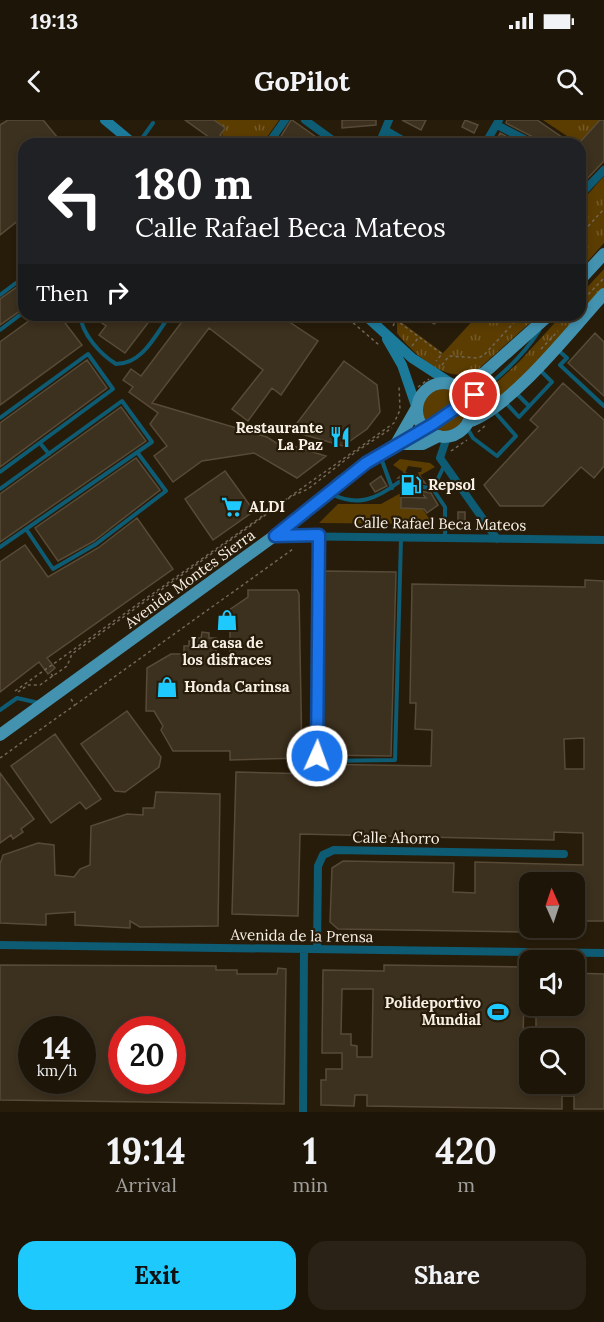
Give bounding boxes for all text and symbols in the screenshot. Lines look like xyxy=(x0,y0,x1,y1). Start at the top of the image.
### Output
text: 19:13 xyxy=(30,7,78,35)
text: GoPilot xyxy=(254,64,350,98)
icon: back xyxy=(18,65,51,98)
icon: search xyxy=(553,65,586,98)
text: 180 m xyxy=(135,157,252,211)
icon: left xyxy=(36,162,114,240)
text: Calle Rafael Beca Mateos xyxy=(135,210,446,244)
icon: right xyxy=(101,276,134,309)
text: Then xyxy=(36,279,89,307)
pin xyxy=(449,369,500,420)
icon: arrive xyxy=(458,378,491,411)
place label: Restaurante La Paz xyxy=(236,418,323,454)
restaurant icon: Restaurante La Paz xyxy=(328,425,352,449)
fuel station icon: Repsol xyxy=(399,473,423,497)
place label: Repsol xyxy=(428,475,476,494)
supermarket icon: ALDI xyxy=(220,495,244,519)
place label: ALDI xyxy=(249,497,285,516)
street label: Calle Rafael Beca Mateos xyxy=(354,512,527,535)
street label: Avenida Montes Sierra xyxy=(120,525,259,633)
shop icon: La casa de los disfraces xyxy=(215,608,239,632)
place label: La casa de los disfraces xyxy=(182,633,272,669)
shop icon: Honda Carinsa xyxy=(155,675,179,699)
place label: Honda Carinsa xyxy=(184,677,290,696)
position arrow xyxy=(285,724,349,788)
street label: Calle Ahorro xyxy=(352,827,440,848)
north arrow xyxy=(519,872,585,938)
map controls xyxy=(519,872,585,1094)
street label: Avenida de la Prensa xyxy=(229,925,374,946)
button: sound xyxy=(519,950,585,1016)
place label: Polideportivo Mundial xyxy=(385,993,482,1029)
sports icon: Polideportivo Mundial xyxy=(486,1000,510,1024)
speed limit sign: 20 xyxy=(108,1016,186,1094)
button: search xyxy=(519,1028,585,1094)
text: 14 xyxy=(43,1029,71,1067)
text: km/h xyxy=(37,1061,77,1080)
text: 19:14 xyxy=(107,1128,186,1174)
text: 1 xyxy=(303,1128,318,1174)
text: 420 xyxy=(435,1128,497,1174)
text: Arrival xyxy=(116,1172,177,1197)
text: min xyxy=(293,1172,328,1197)
text: m xyxy=(457,1172,475,1197)
button: Exit xyxy=(18,1241,296,1310)
button: Share xyxy=(308,1241,586,1310)

